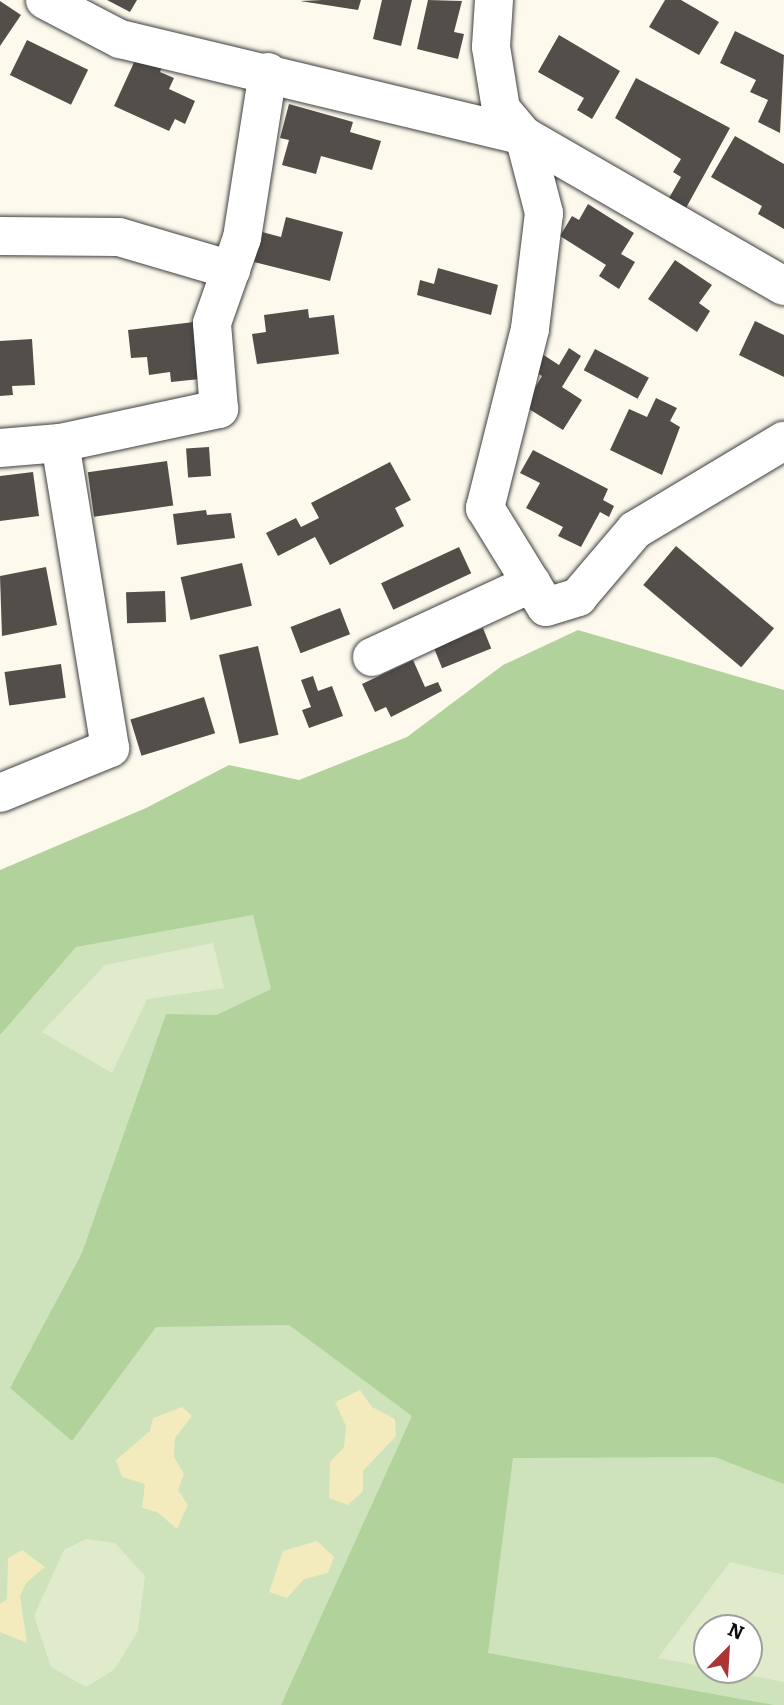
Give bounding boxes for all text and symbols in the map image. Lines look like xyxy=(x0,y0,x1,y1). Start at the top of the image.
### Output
north arrow xyxy=(693,1614,763,1684)
text: N xyxy=(725,1618,747,1645)

